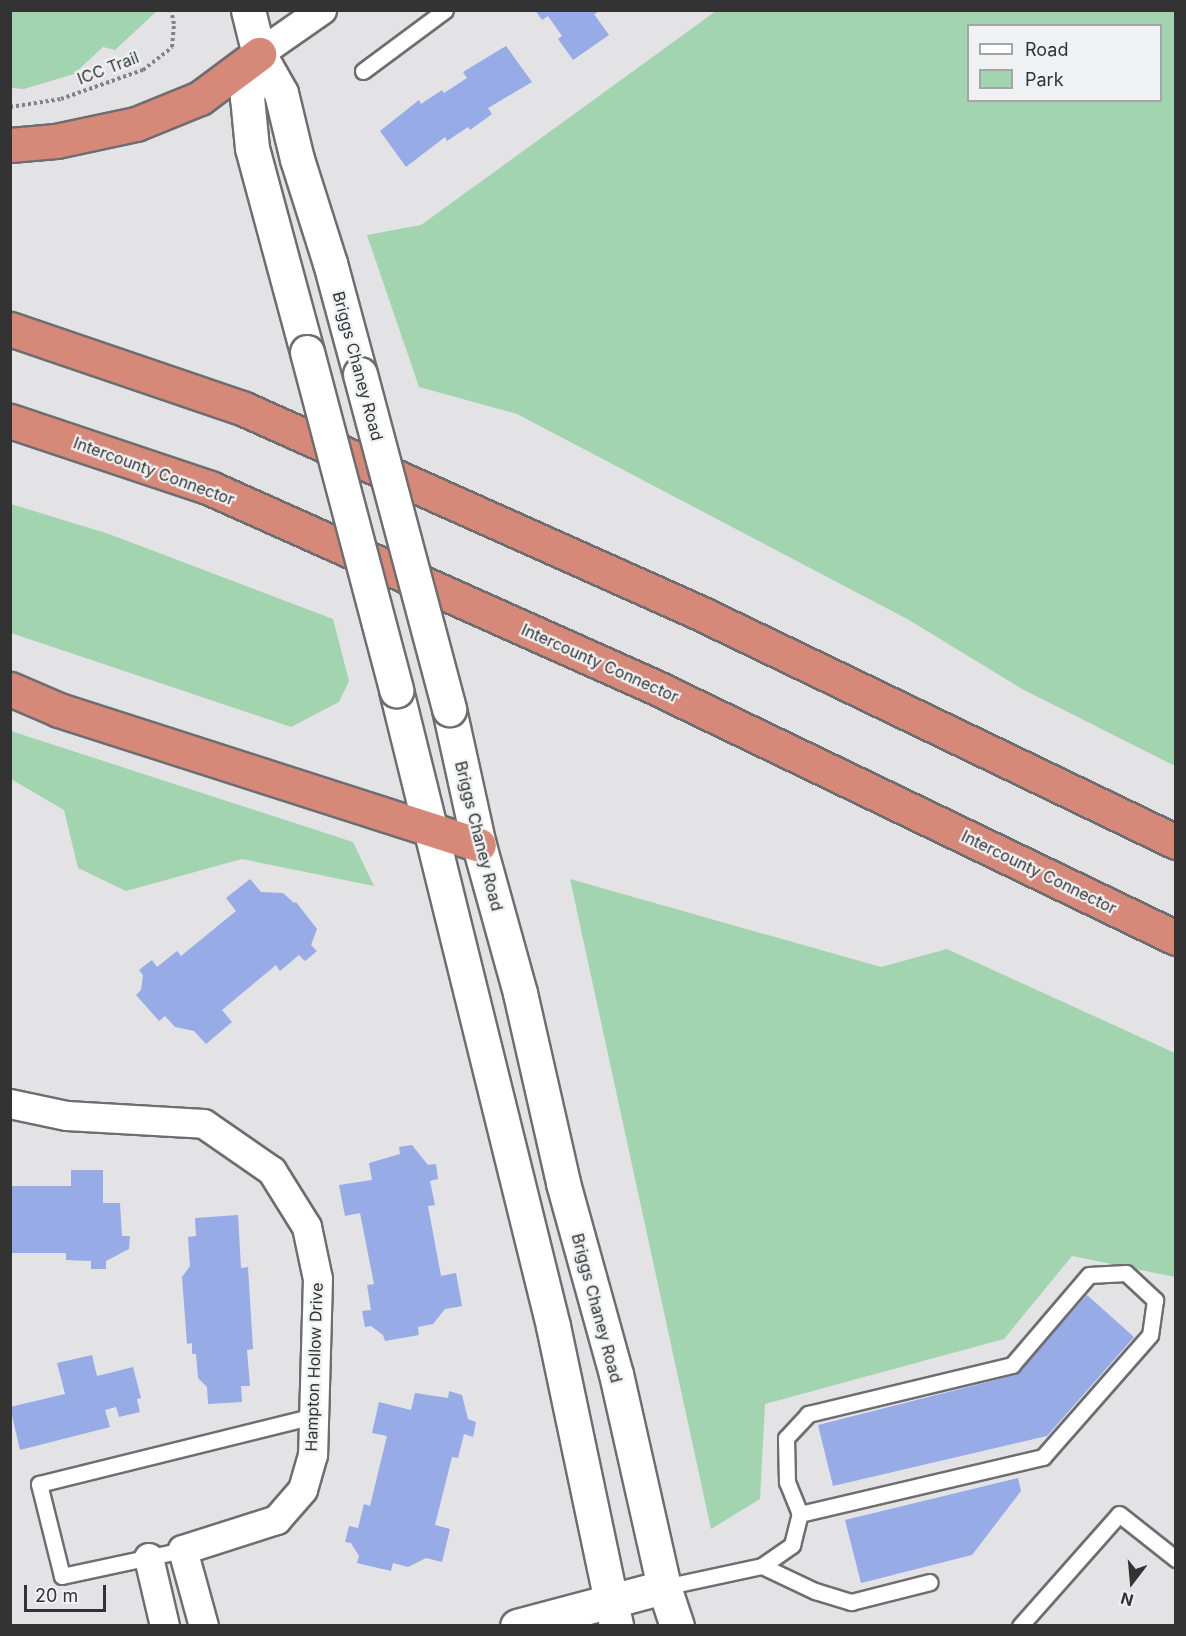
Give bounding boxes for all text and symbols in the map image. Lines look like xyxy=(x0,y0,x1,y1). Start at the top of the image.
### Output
legend xyxy=(967,24,1162,102)
text: Road xyxy=(1025,39,1068,60)
street label: ICC Trail xyxy=(75,48,141,88)
text: Park xyxy=(1025,69,1064,90)
street label: Briggs Chaney Road xyxy=(329,289,387,443)
street label: Intercounty Connector xyxy=(71,433,237,509)
street label: Intercounty Connector xyxy=(518,620,682,706)
street label: Briggs Chaney Road xyxy=(451,759,507,913)
street label: Intercounty Connector xyxy=(958,826,1120,918)
street label: Briggs Chaney Road xyxy=(568,1231,626,1385)
street label: Hampton Hollow Drive xyxy=(301,1282,327,1452)
north arrow xyxy=(1102,1552,1162,1612)
scale bar xyxy=(27,1573,110,1611)
text: 20 m xyxy=(35,1585,78,1606)
text: N xyxy=(1118,1588,1136,1611)

